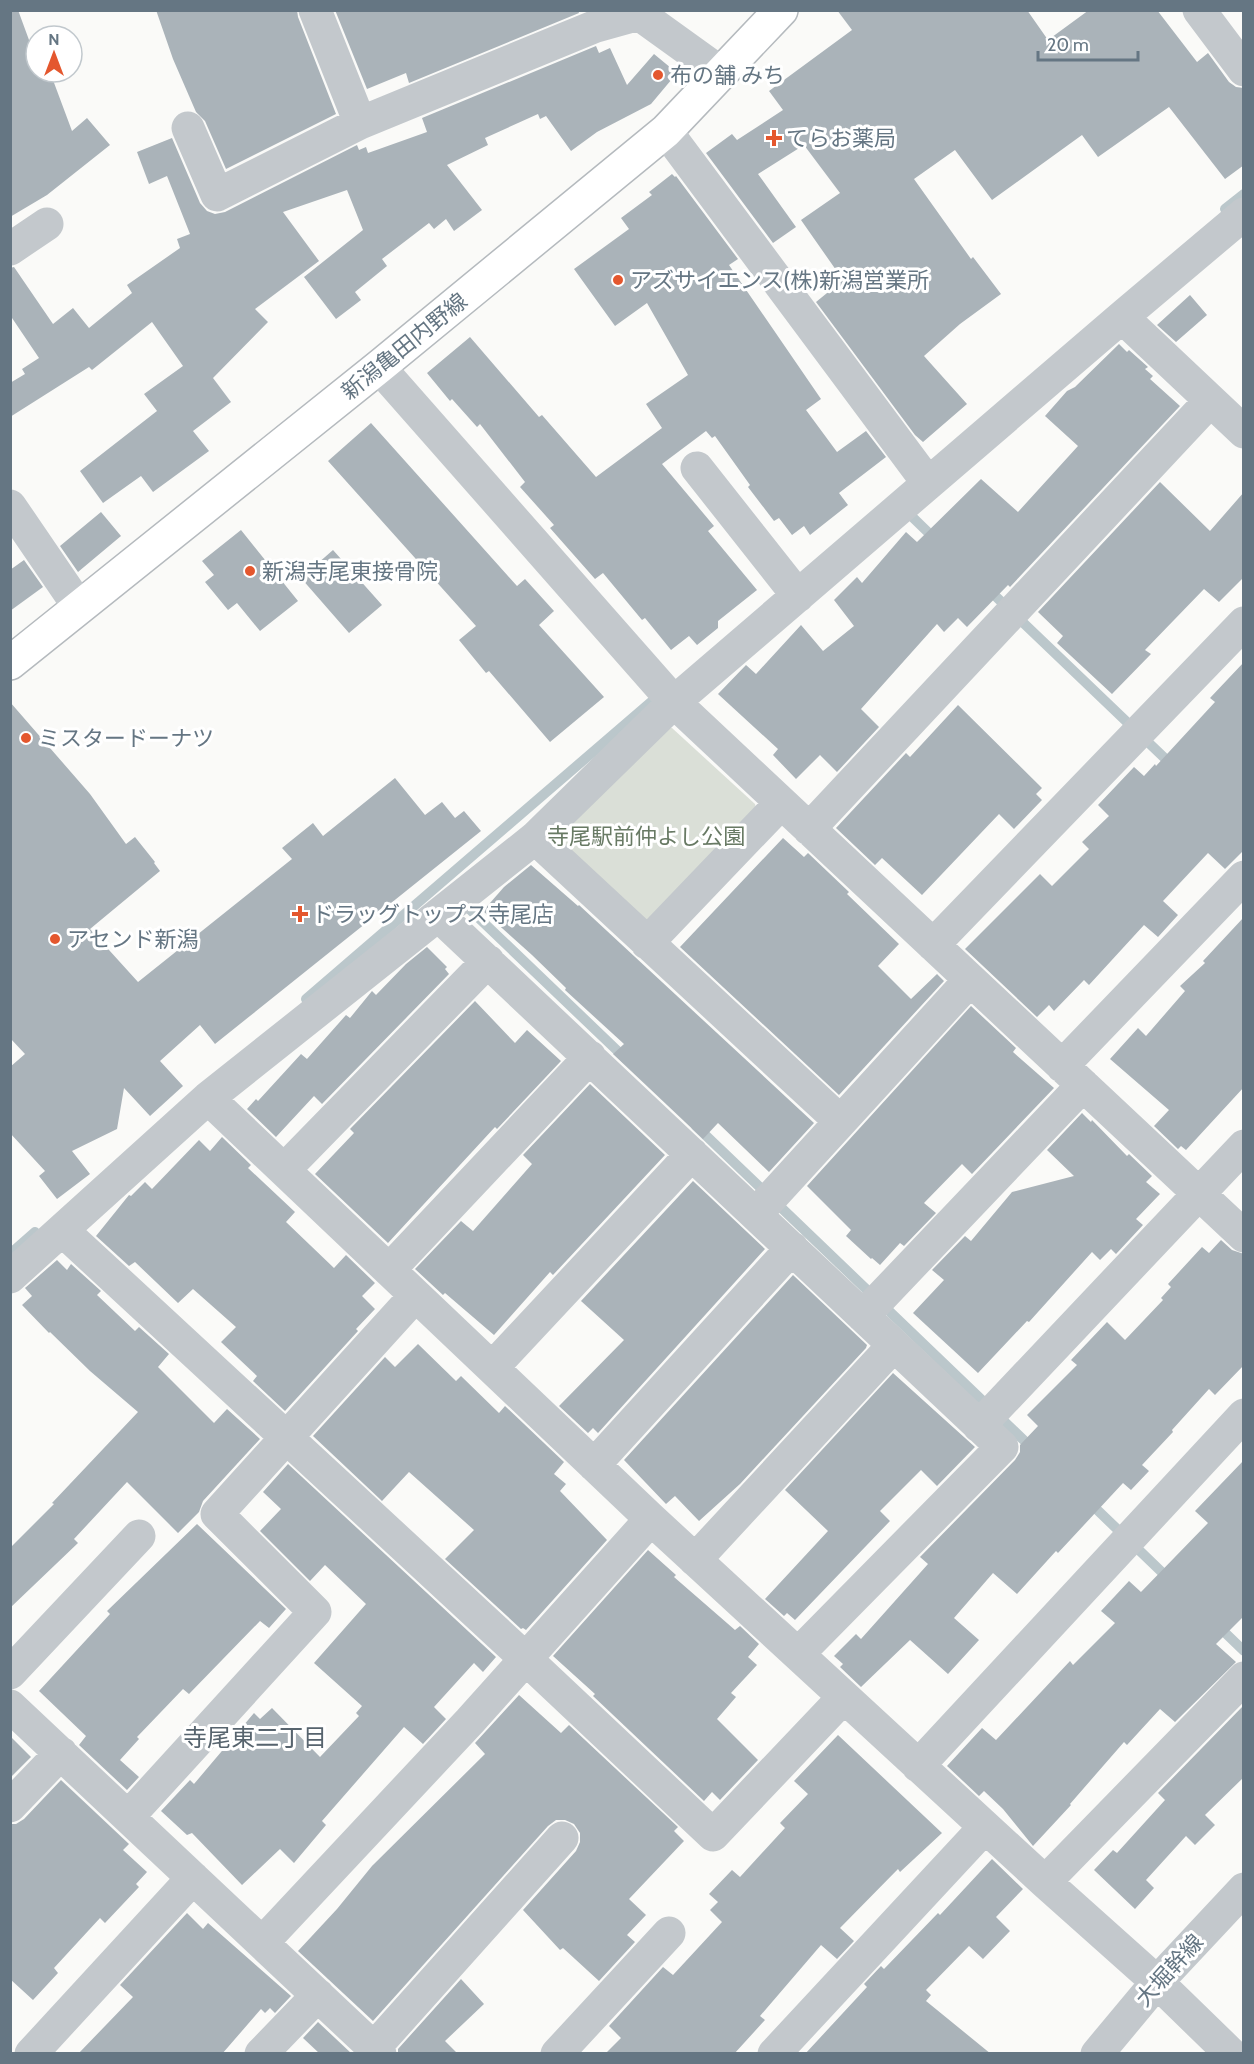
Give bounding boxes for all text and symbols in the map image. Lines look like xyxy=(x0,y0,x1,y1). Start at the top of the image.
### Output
north arrow xyxy=(24,24,84,84)
scale bar xyxy=(1038,24,1138,62)
text: N xyxy=(48,30,60,49)
text: 20 m xyxy=(1047,34,1089,56)
place label: 布の舗 みち xyxy=(670,62,785,89)
marker: 布の舗 みち xyxy=(651,68,665,82)
place label: てらお薬局 xyxy=(786,125,896,152)
marker: てらお薬局 xyxy=(767,131,781,145)
place label: アズサイエンス(株)新潟営業所 xyxy=(630,267,929,294)
marker: アズサイエンス(株)新潟営業所 xyxy=(611,273,625,287)
street label: 新潟亀田内野線 xyxy=(336,287,473,405)
place label: 新潟寺尾東接骨院 xyxy=(262,558,438,585)
marker: 新潟寺尾東接骨院 xyxy=(243,564,257,578)
place label: ミスタードーナツ xyxy=(38,725,214,752)
marker: ミスタードーナツ xyxy=(19,731,33,745)
park label: 寺尾駅前仲よし公園 xyxy=(547,823,745,850)
place label: ドラッグトップス寺尾店 xyxy=(312,901,554,928)
marker: ドラッグトップス寺尾店 xyxy=(293,907,307,921)
place label: アセンド新潟 xyxy=(67,926,199,953)
marker: アセンド新潟 xyxy=(48,932,62,946)
district label: 寺尾東二丁目 xyxy=(183,1723,327,1752)
street label: 大堀幹線 xyxy=(1130,1929,1209,2012)

